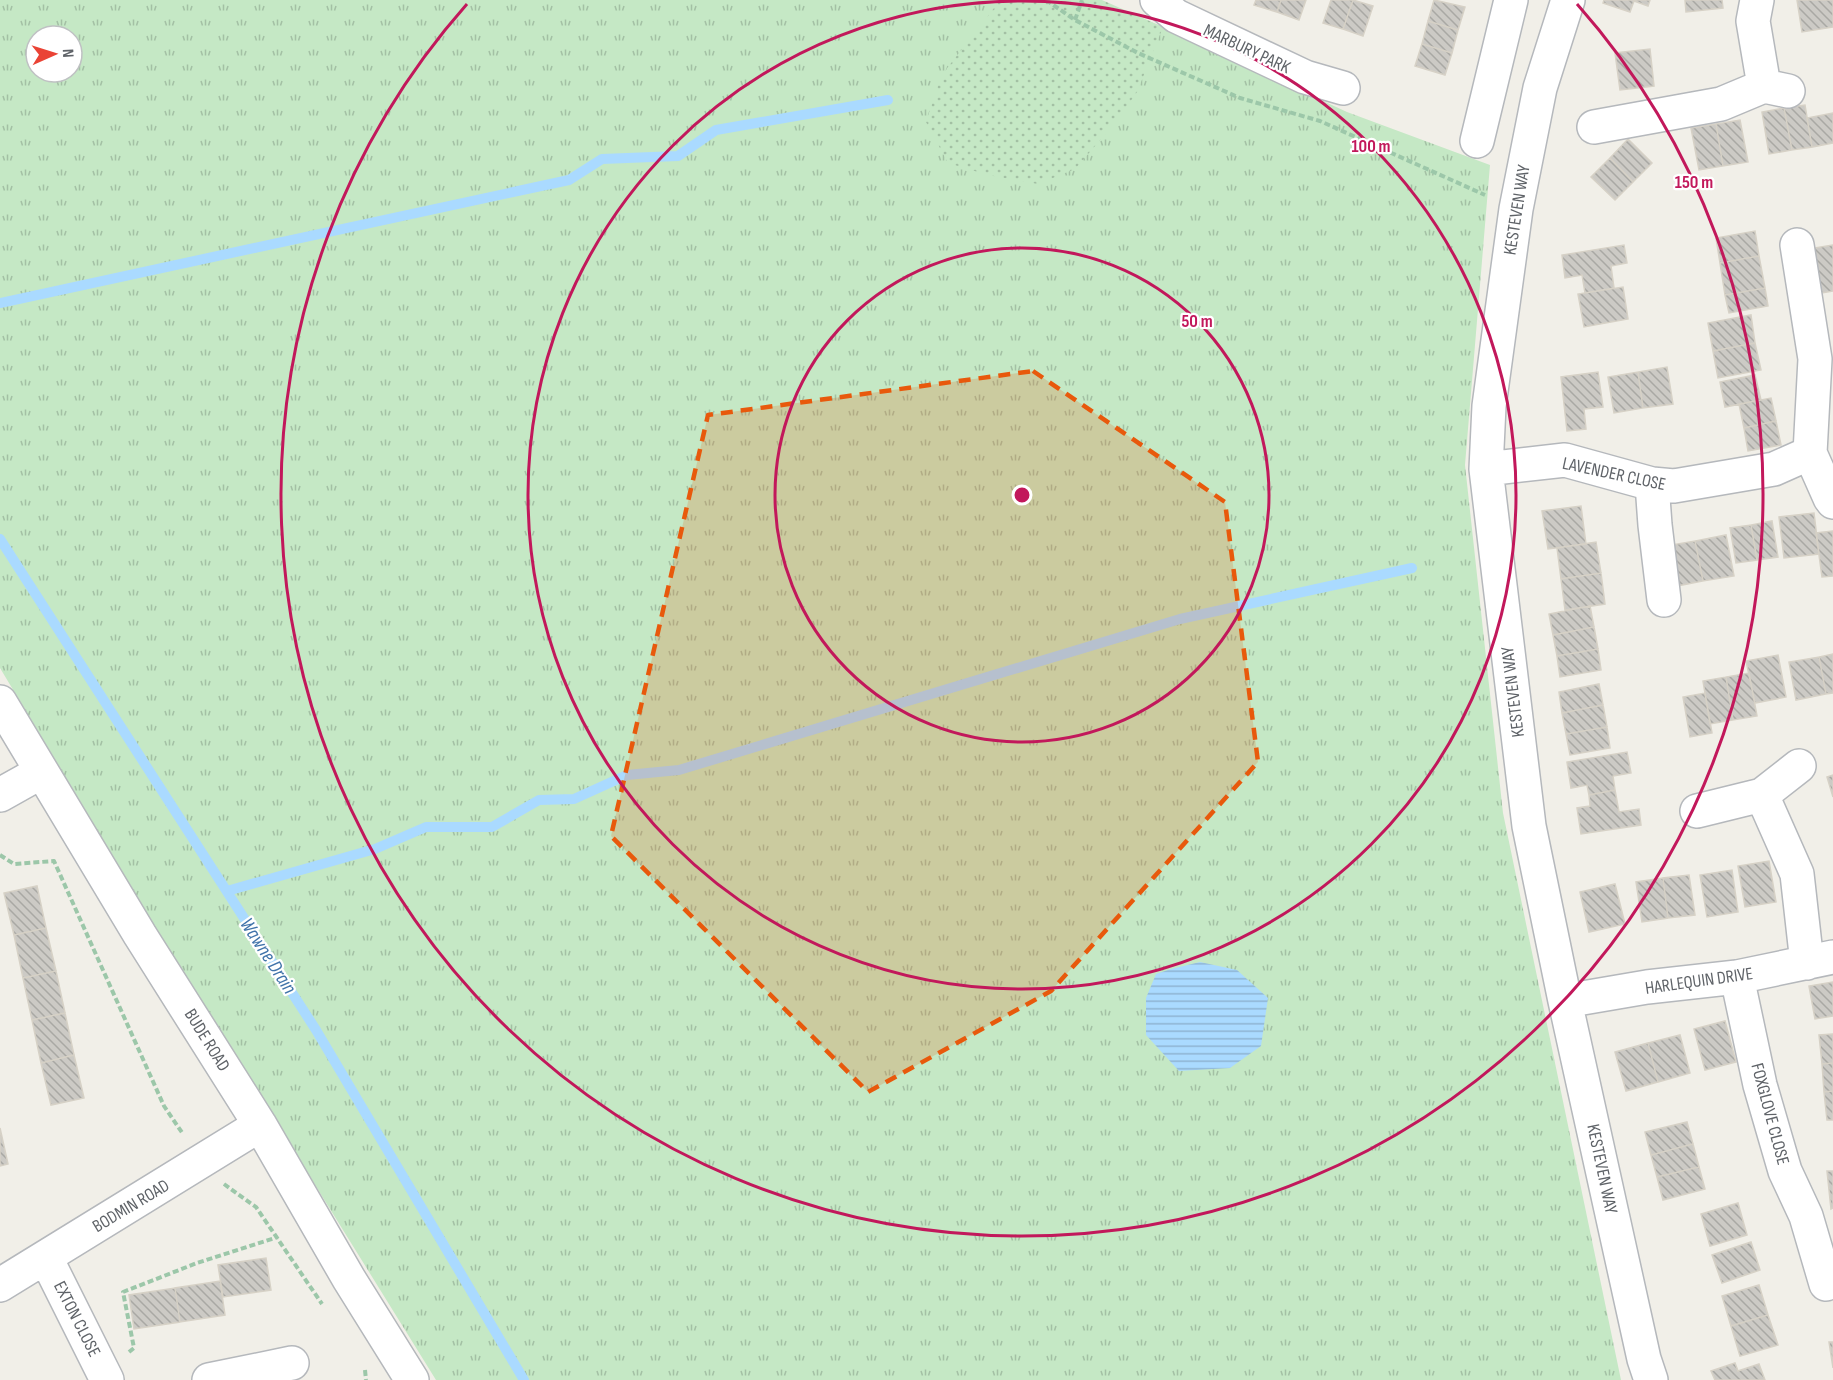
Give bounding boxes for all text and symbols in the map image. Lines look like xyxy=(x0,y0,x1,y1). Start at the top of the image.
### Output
street label: MARBURY PARK xyxy=(1200,20,1295,79)
north arrow xyxy=(24,24,84,84)
text: N xyxy=(58,49,77,58)
text: 100 m xyxy=(1352,136,1391,157)
street label: KESTEVEN WAY xyxy=(1500,163,1535,257)
text: 150 m xyxy=(1675,172,1713,193)
text: 50 m xyxy=(1181,311,1213,332)
street label: LAVENDER CLOSE xyxy=(1560,453,1668,495)
centre of rings xyxy=(1012,485,1032,505)
street label: KESTEVEN WAY xyxy=(1497,645,1529,738)
water label: Wawne Drain xyxy=(235,913,301,999)
street label: HARLEQUIN DRIVE xyxy=(1644,963,1754,999)
street label: BUDE ROAD xyxy=(180,1005,234,1075)
street label: FOXGLOVE CLOSE xyxy=(1746,1061,1794,1167)
street label: KESTEVEN WAY xyxy=(1582,1122,1622,1216)
street label: BODMIN ROAD xyxy=(89,1175,173,1237)
street label: EXTON CLOSE xyxy=(49,1278,105,1360)

